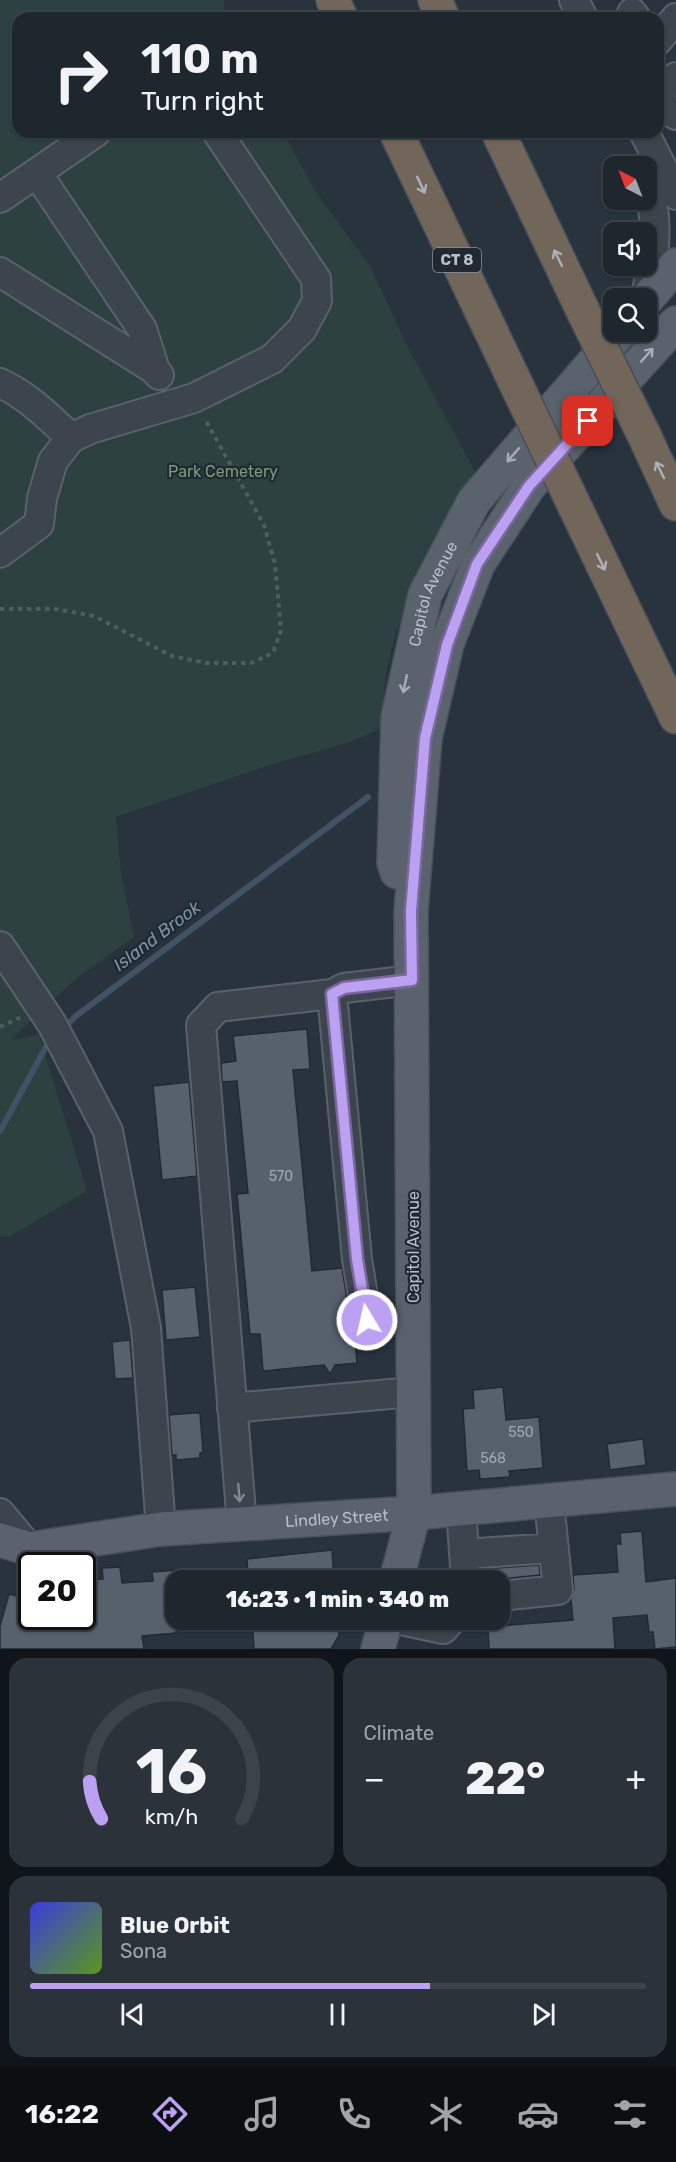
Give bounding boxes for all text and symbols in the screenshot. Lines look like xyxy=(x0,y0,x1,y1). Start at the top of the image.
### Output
text: 110 m xyxy=(141,34,259,84)
icon: right xyxy=(42,36,120,114)
text: Turn right xyxy=(141,85,264,117)
north arrow xyxy=(603,156,657,210)
map controls xyxy=(603,156,657,342)
one-way arrow xyxy=(415,175,427,193)
button: sound xyxy=(603,222,657,276)
road number: CT 8 xyxy=(433,248,481,272)
one-way arrow xyxy=(552,250,564,268)
button: search xyxy=(603,288,657,342)
one-way arrow xyxy=(640,348,654,363)
pin xyxy=(562,395,613,446)
icon: arrive xyxy=(571,404,604,437)
one-way arrow xyxy=(507,447,520,463)
one-way arrow xyxy=(653,461,665,479)
park label: Park Cemetery xyxy=(168,462,278,481)
street label: Capitol Avenue xyxy=(404,538,461,648)
one-way arrow xyxy=(596,552,608,570)
one-way arrow xyxy=(399,674,410,694)
water label: Island Brook xyxy=(109,896,206,976)
house number: 570 xyxy=(269,1168,293,1185)
street label: Capitol Avenue xyxy=(404,1191,423,1303)
position arrow xyxy=(335,1288,399,1352)
house number: 550 xyxy=(508,1424,534,1441)
house number: 568 xyxy=(480,1450,506,1467)
one-way arrow xyxy=(234,1483,245,1503)
street label: Lindley Street xyxy=(285,1505,389,1531)
speed limit sign: 20 xyxy=(18,1552,96,1630)
text: 16:23 · 1 min · 340 m xyxy=(226,1586,449,1613)
text: Climate xyxy=(364,1721,434,1745)
text: 16 xyxy=(135,1735,207,1809)
text: 22° xyxy=(465,1752,545,1805)
text: − xyxy=(364,1759,385,1798)
text: + xyxy=(625,1759,646,1798)
text: km/h xyxy=(144,1805,198,1830)
text: Blue Orbit xyxy=(120,1912,230,1939)
text: Sona xyxy=(120,1939,167,1963)
icon: previous xyxy=(116,1998,149,2031)
icon: pause xyxy=(321,1998,354,2031)
icon: next xyxy=(527,1998,560,2031)
icon: directions xyxy=(149,2093,191,2135)
icon: music xyxy=(241,2093,283,2135)
icon: phone xyxy=(333,2093,375,2135)
icon: climate xyxy=(425,2093,467,2135)
icon: car xyxy=(517,2093,559,2135)
icon: filters xyxy=(609,2093,651,2135)
text: 16:22 xyxy=(25,2098,99,2130)

